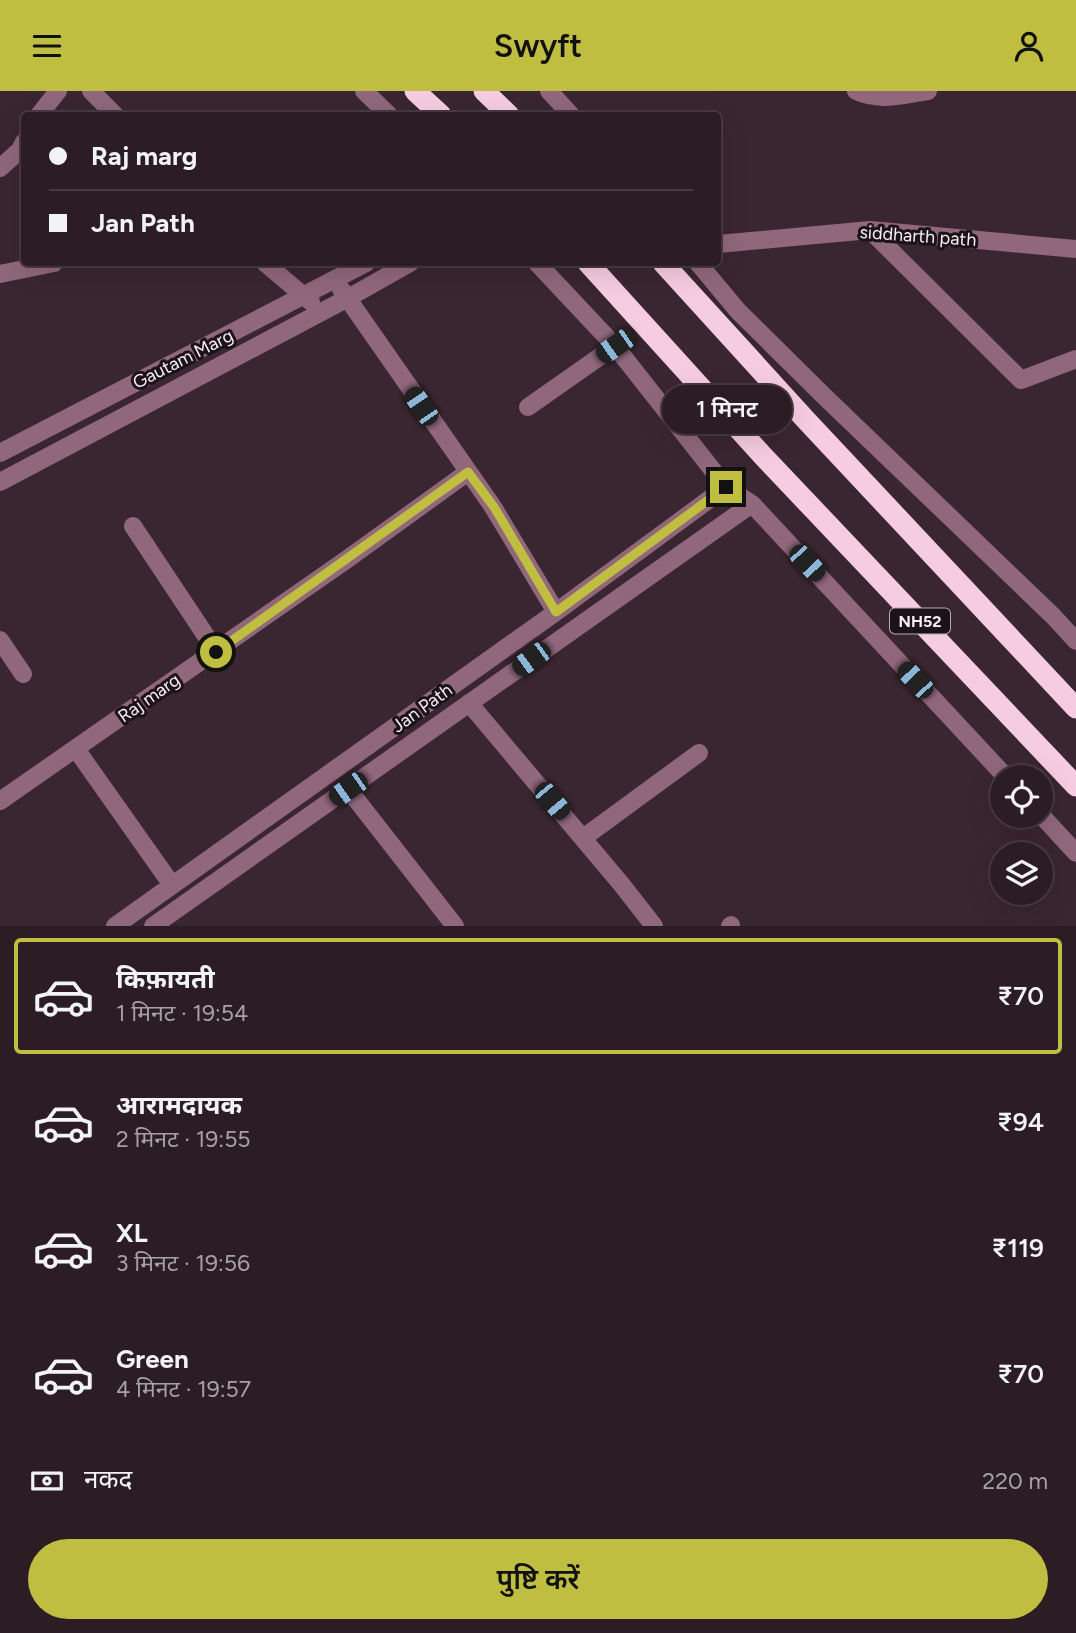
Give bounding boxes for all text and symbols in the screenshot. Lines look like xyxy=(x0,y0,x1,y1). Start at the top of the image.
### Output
icon: menu xyxy=(28,27,66,65)
text: Swyft xyxy=(494,27,582,65)
icon: person xyxy=(1010,27,1048,65)
text: Raj marg xyxy=(91,140,197,172)
text: Jan Path xyxy=(91,207,195,239)
street label: siddharth path xyxy=(859,221,977,251)
street label: Gautam Marg xyxy=(129,324,237,394)
car xyxy=(592,325,639,367)
car xyxy=(401,383,442,429)
callout: 1 मिनट xyxy=(661,385,791,435)
text: 1 मिनट xyxy=(696,395,758,423)
route end xyxy=(710,471,742,503)
car xyxy=(785,540,830,586)
road number: NH52 xyxy=(890,608,950,633)
route start xyxy=(200,636,232,668)
car xyxy=(508,638,555,680)
car xyxy=(893,657,938,703)
street label: Raj marg xyxy=(114,669,184,727)
street label: Jan Path xyxy=(388,679,456,737)
map controls xyxy=(990,765,1053,905)
button: locate xyxy=(990,765,1053,828)
car xyxy=(325,768,372,810)
car xyxy=(531,778,574,824)
button: layers xyxy=(990,842,1053,905)
text: किफ़ायती xyxy=(116,963,215,995)
icon: car xyxy=(32,965,95,1028)
text: ₹70 xyxy=(997,980,1044,1012)
text: 1 मिनट · 19:54 xyxy=(116,999,248,1027)
text: आरामदायक xyxy=(116,1089,242,1121)
icon: car xyxy=(32,1091,95,1154)
text: ₹94 xyxy=(997,1106,1044,1138)
text: 2 मिनट · 19:55 xyxy=(116,1125,251,1153)
icon: car xyxy=(32,1217,95,1280)
text: XL xyxy=(116,1217,148,1249)
text: ₹119 xyxy=(991,1232,1044,1264)
text: 3 मिनट · 19:56 xyxy=(116,1249,250,1277)
icon: car xyxy=(32,1343,95,1406)
text: Green xyxy=(116,1343,189,1375)
text: ₹70 xyxy=(997,1358,1044,1390)
text: 4 मिनट · 19:57 xyxy=(116,1375,251,1403)
icon: cash xyxy=(28,1462,66,1500)
text: नकद xyxy=(84,1463,132,1495)
text: 220 m xyxy=(982,1467,1048,1495)
button: पुष्टि करें xyxy=(28,1539,1048,1619)

